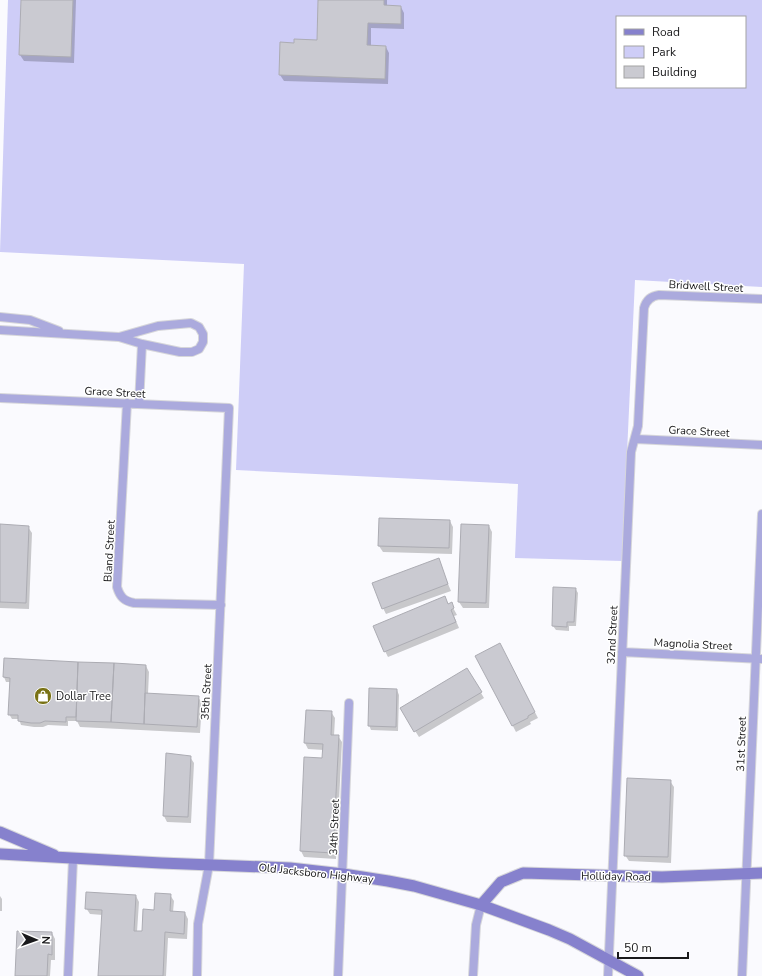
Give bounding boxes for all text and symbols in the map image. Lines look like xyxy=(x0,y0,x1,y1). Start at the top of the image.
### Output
legend xyxy=(616,16,746,88)
text: Road xyxy=(652,24,680,40)
text: Park xyxy=(652,44,677,60)
text: Building xyxy=(652,64,697,80)
street label: Bridwell Street xyxy=(668,277,744,296)
street label: Grace Street xyxy=(84,383,146,402)
street label: Grace Street xyxy=(668,422,730,441)
street label: Bland Street xyxy=(100,520,119,582)
street label: 32nd Street xyxy=(603,605,622,665)
street label: Magnolia Street xyxy=(653,635,733,654)
street label: 35th Street xyxy=(198,663,215,720)
shop icon: Dollar Tree xyxy=(33,686,53,706)
place label: Dollar Tree xyxy=(56,689,111,704)
street label: 31st Street xyxy=(733,716,750,772)
street label: 34th Street xyxy=(326,799,343,855)
street label: Old Jacksboro Highway xyxy=(258,860,375,887)
street label: Holliday Road xyxy=(581,868,651,885)
north arrow xyxy=(16,920,56,960)
scale bar xyxy=(618,934,688,960)
text: N xyxy=(38,936,53,945)
text: 50 m xyxy=(624,940,652,956)

